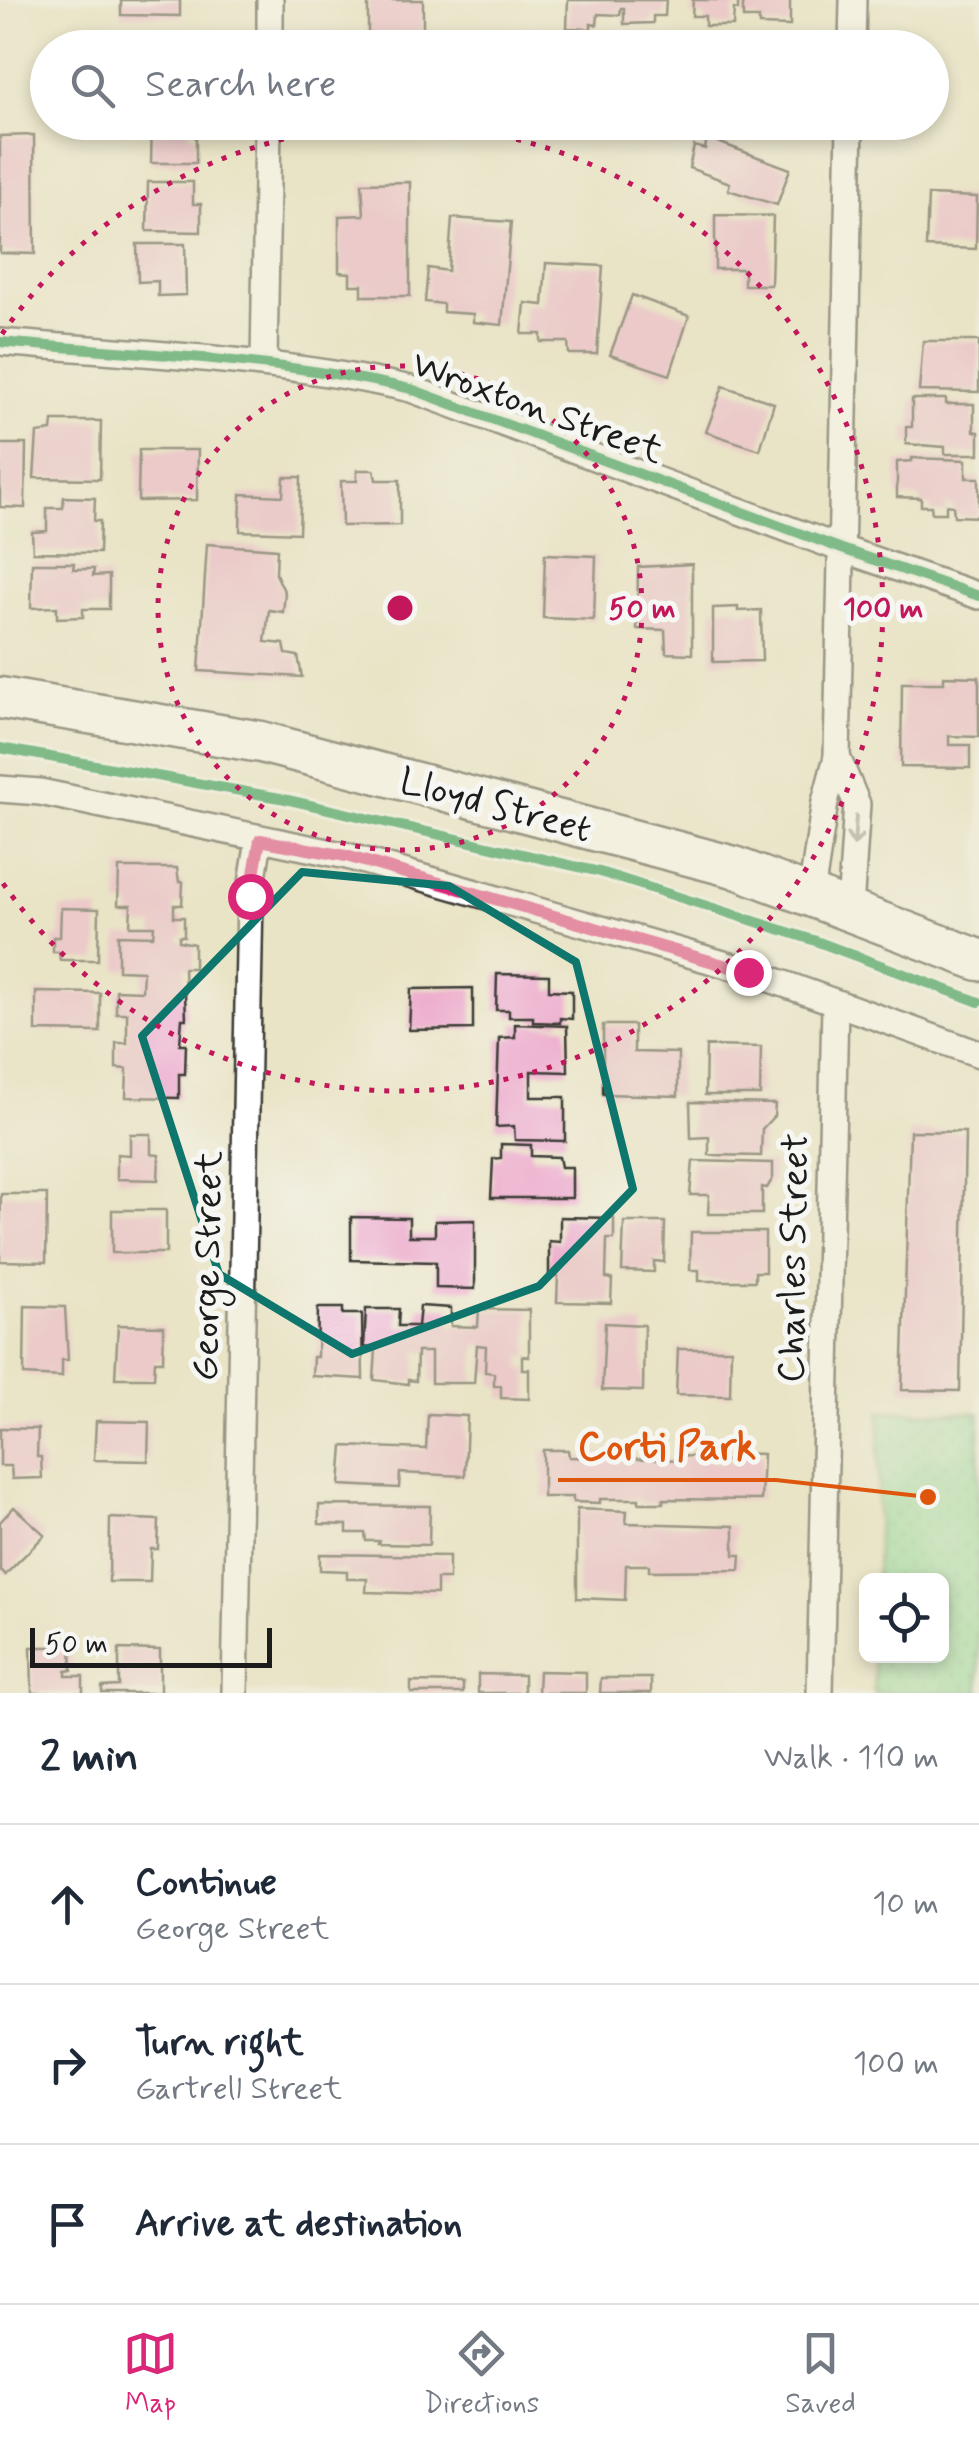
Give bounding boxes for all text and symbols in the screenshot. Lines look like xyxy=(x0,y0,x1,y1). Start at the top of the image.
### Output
search box xyxy=(30,30,949,140)
icon: search xyxy=(65,58,120,113)
text: Search here xyxy=(145,61,336,110)
street label: Wroxton Street xyxy=(405,340,670,477)
centre of rings xyxy=(382,590,418,626)
text: 50 m xyxy=(608,590,676,629)
text: 100 m xyxy=(843,590,923,629)
street label: Lloyd Street xyxy=(394,757,597,855)
one-way arrow xyxy=(845,814,864,846)
route start xyxy=(228,874,274,920)
route end xyxy=(726,950,772,996)
street label: Charles Street xyxy=(768,1133,821,1383)
street label: George Street xyxy=(182,1150,239,1382)
callout: Corti Park xyxy=(558,1410,776,1480)
text: Corti Park xyxy=(578,1422,756,1474)
map controls xyxy=(859,1573,949,1663)
button: locate xyxy=(859,1573,949,1663)
scale bar xyxy=(30,1623,272,1668)
text: 50 m xyxy=(45,1627,108,1664)
text: 2 min xyxy=(40,1731,139,1786)
text: Walk · 110 m xyxy=(764,1737,939,1779)
text: Continue xyxy=(135,1859,277,1908)
icon: ahead xyxy=(40,1877,95,1932)
text: 10 m xyxy=(872,1883,939,1925)
text: George Street xyxy=(135,1908,329,1950)
text: Turn right xyxy=(135,2019,304,2068)
icon: right xyxy=(40,2037,95,2092)
text: 100 m xyxy=(853,2043,939,2085)
text: Gartrell Street xyxy=(135,2068,342,2110)
icon: arrive xyxy=(40,2197,95,2252)
text: Arrive at destination xyxy=(135,2200,462,2249)
tab: Map xyxy=(123,2326,178,2423)
tab: Directions xyxy=(424,2326,539,2423)
tab: Saved xyxy=(785,2326,856,2423)

